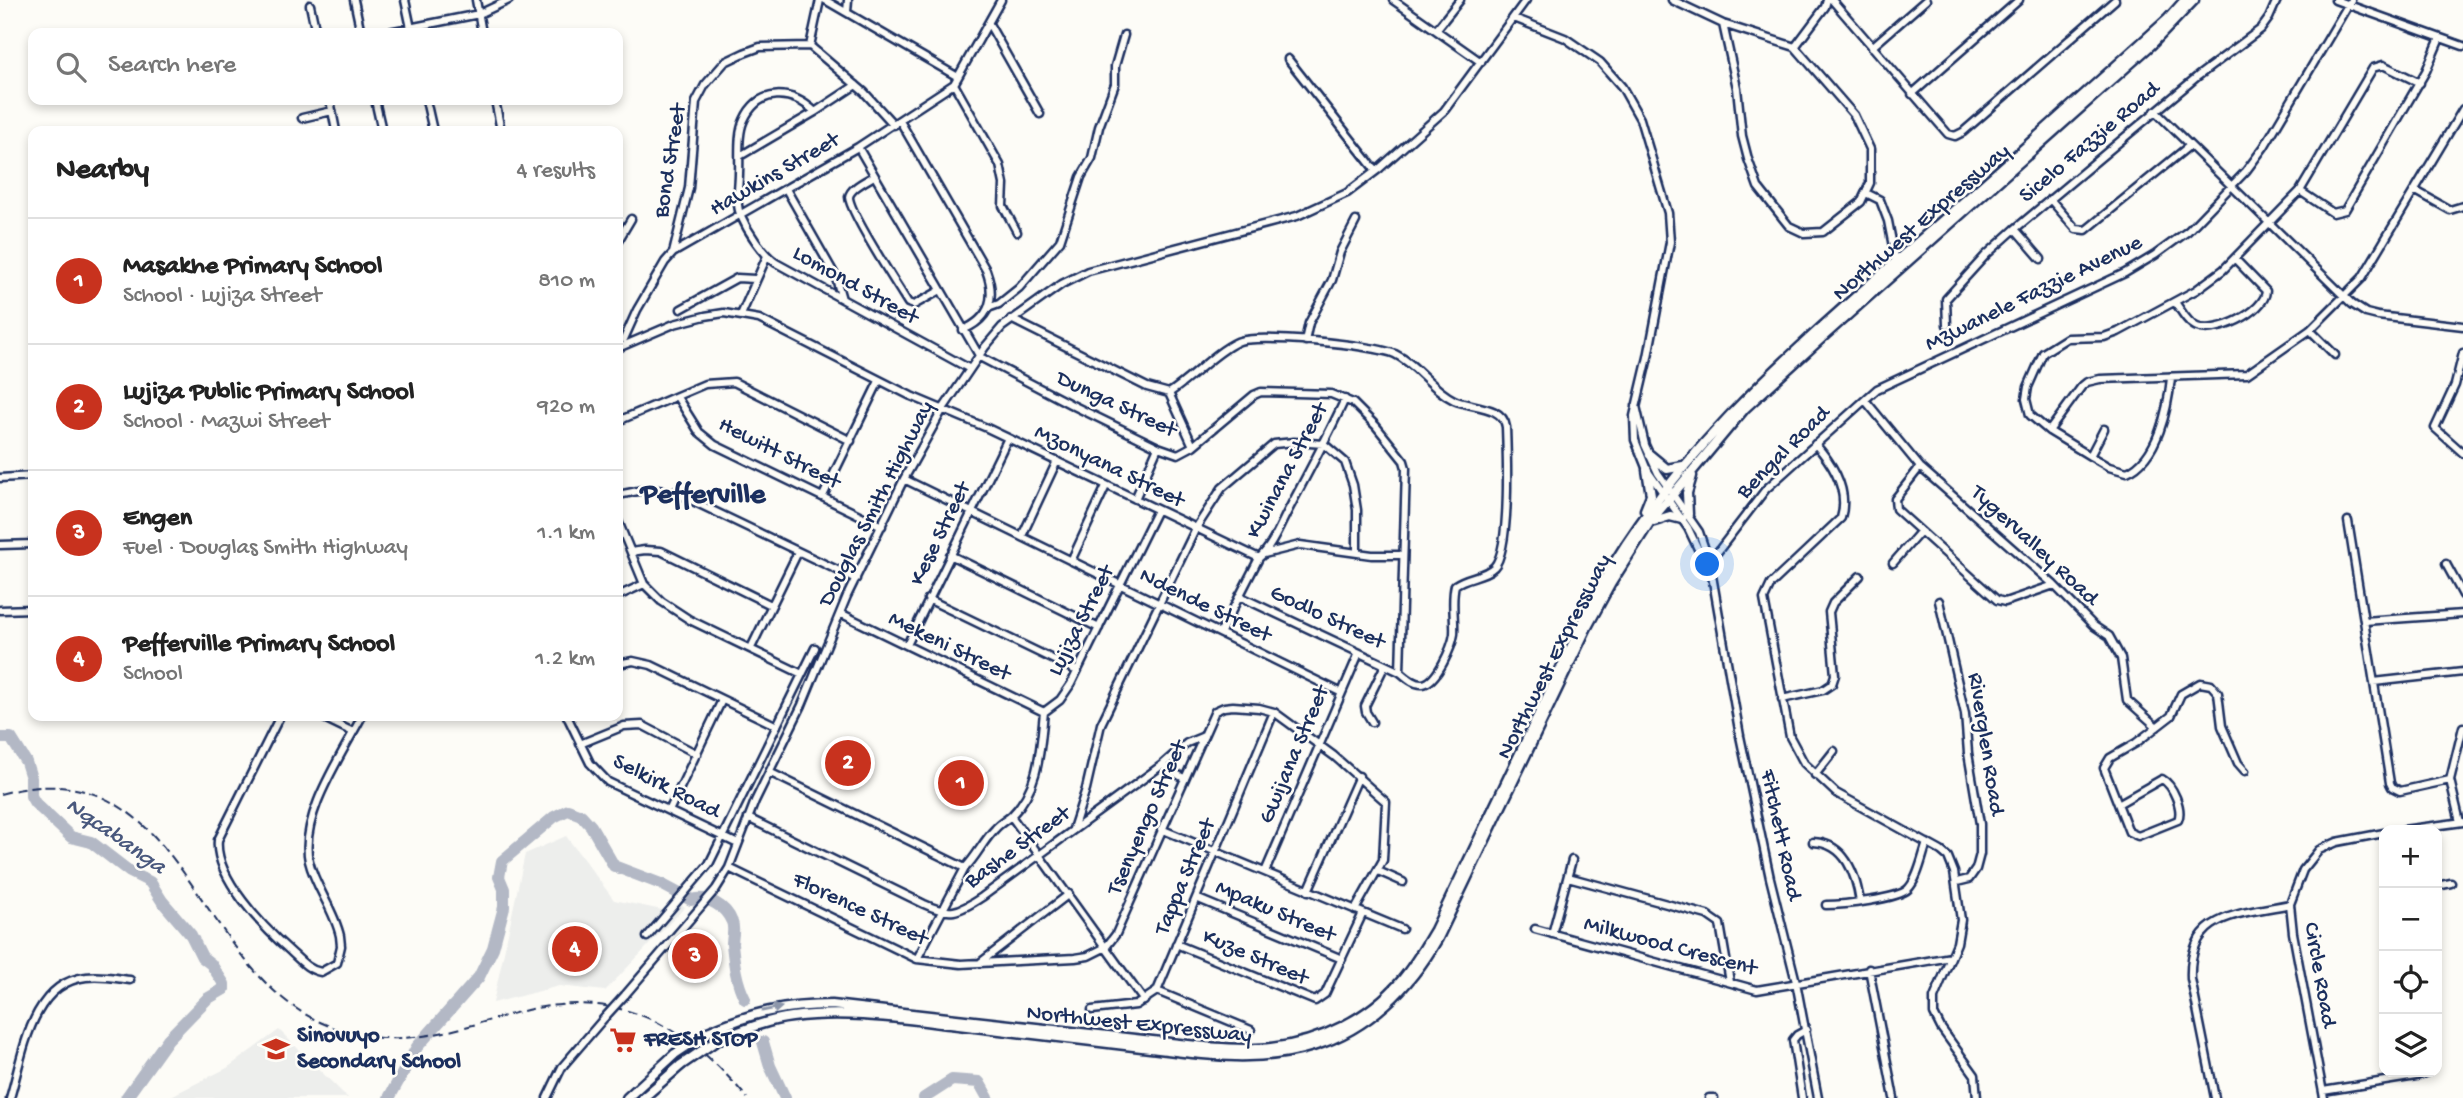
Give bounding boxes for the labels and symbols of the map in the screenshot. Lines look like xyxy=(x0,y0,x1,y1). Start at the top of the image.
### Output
street label: Sicelo Fazzie Road xyxy=(2014,75,2167,210)
street label: Bond Street xyxy=(649,101,694,221)
street label: Hawkins Street xyxy=(705,126,846,223)
street label: Northwest Expressway xyxy=(1828,139,2016,307)
street label: Mzwanele Fazzie Avenue xyxy=(1921,229,2148,358)
street label: Lomond Street xyxy=(787,240,924,332)
street label: Dunga Street xyxy=(1050,365,1182,445)
street label: Douglas Smith Highway xyxy=(812,397,941,613)
street label: Kwinana Street xyxy=(1241,397,1336,543)
street label: Bengal Road xyxy=(1731,400,1837,506)
street label: Hewitt Street xyxy=(713,412,846,497)
street label: Mzonyana Street xyxy=(1030,419,1190,516)
street label: Kese Street xyxy=(904,476,978,590)
street label: Tygervalley Road xyxy=(1963,478,2105,613)
district label: Pefferville xyxy=(639,479,767,514)
your location xyxy=(1690,547,1724,581)
street label: Northwest Expressway xyxy=(1492,550,1618,764)
street label: Lujiza Street xyxy=(1043,560,1122,681)
street label: Ndende Street xyxy=(1135,562,1277,650)
street label: Godlo Street xyxy=(1265,580,1390,657)
street label: Mekeni Street xyxy=(883,606,1016,689)
street label: Riverglen Road xyxy=(1960,671,2010,819)
street label: Gwijana Street xyxy=(1254,680,1337,828)
street label: Tsenyengo Street xyxy=(1101,735,1195,901)
pin: 2 xyxy=(825,737,871,789)
street label: Selkirk Road xyxy=(608,748,726,826)
pin: 1 xyxy=(938,757,984,809)
street label: Fitchett Road xyxy=(1753,766,1807,904)
water label: Nqcabanga xyxy=(59,792,172,883)
street label: Bashe Street xyxy=(959,800,1077,896)
street label: Tappa Street xyxy=(1149,813,1223,941)
street label: Florence Street xyxy=(787,866,933,954)
street label: Mpaku Street xyxy=(1211,875,1341,950)
street label: Milkwood Crescent xyxy=(1581,911,1761,983)
street label: Circle Road xyxy=(2296,920,2342,1031)
pin: 4 xyxy=(552,923,598,975)
street label: Kuze Street xyxy=(1198,924,1313,993)
pin: 3 xyxy=(672,930,718,982)
street label: Northwest Expressway xyxy=(1025,1000,1253,1050)
one-way arrow xyxy=(761,1004,783,1015)
place label: Sinovuyo Secondary School xyxy=(297,1023,461,1076)
supermarket icon: FRESH STOP xyxy=(608,1025,638,1055)
place label: FRESH STOP xyxy=(643,1027,759,1054)
school or university icon: Sinovuyo Secondary School xyxy=(261,1034,291,1064)

